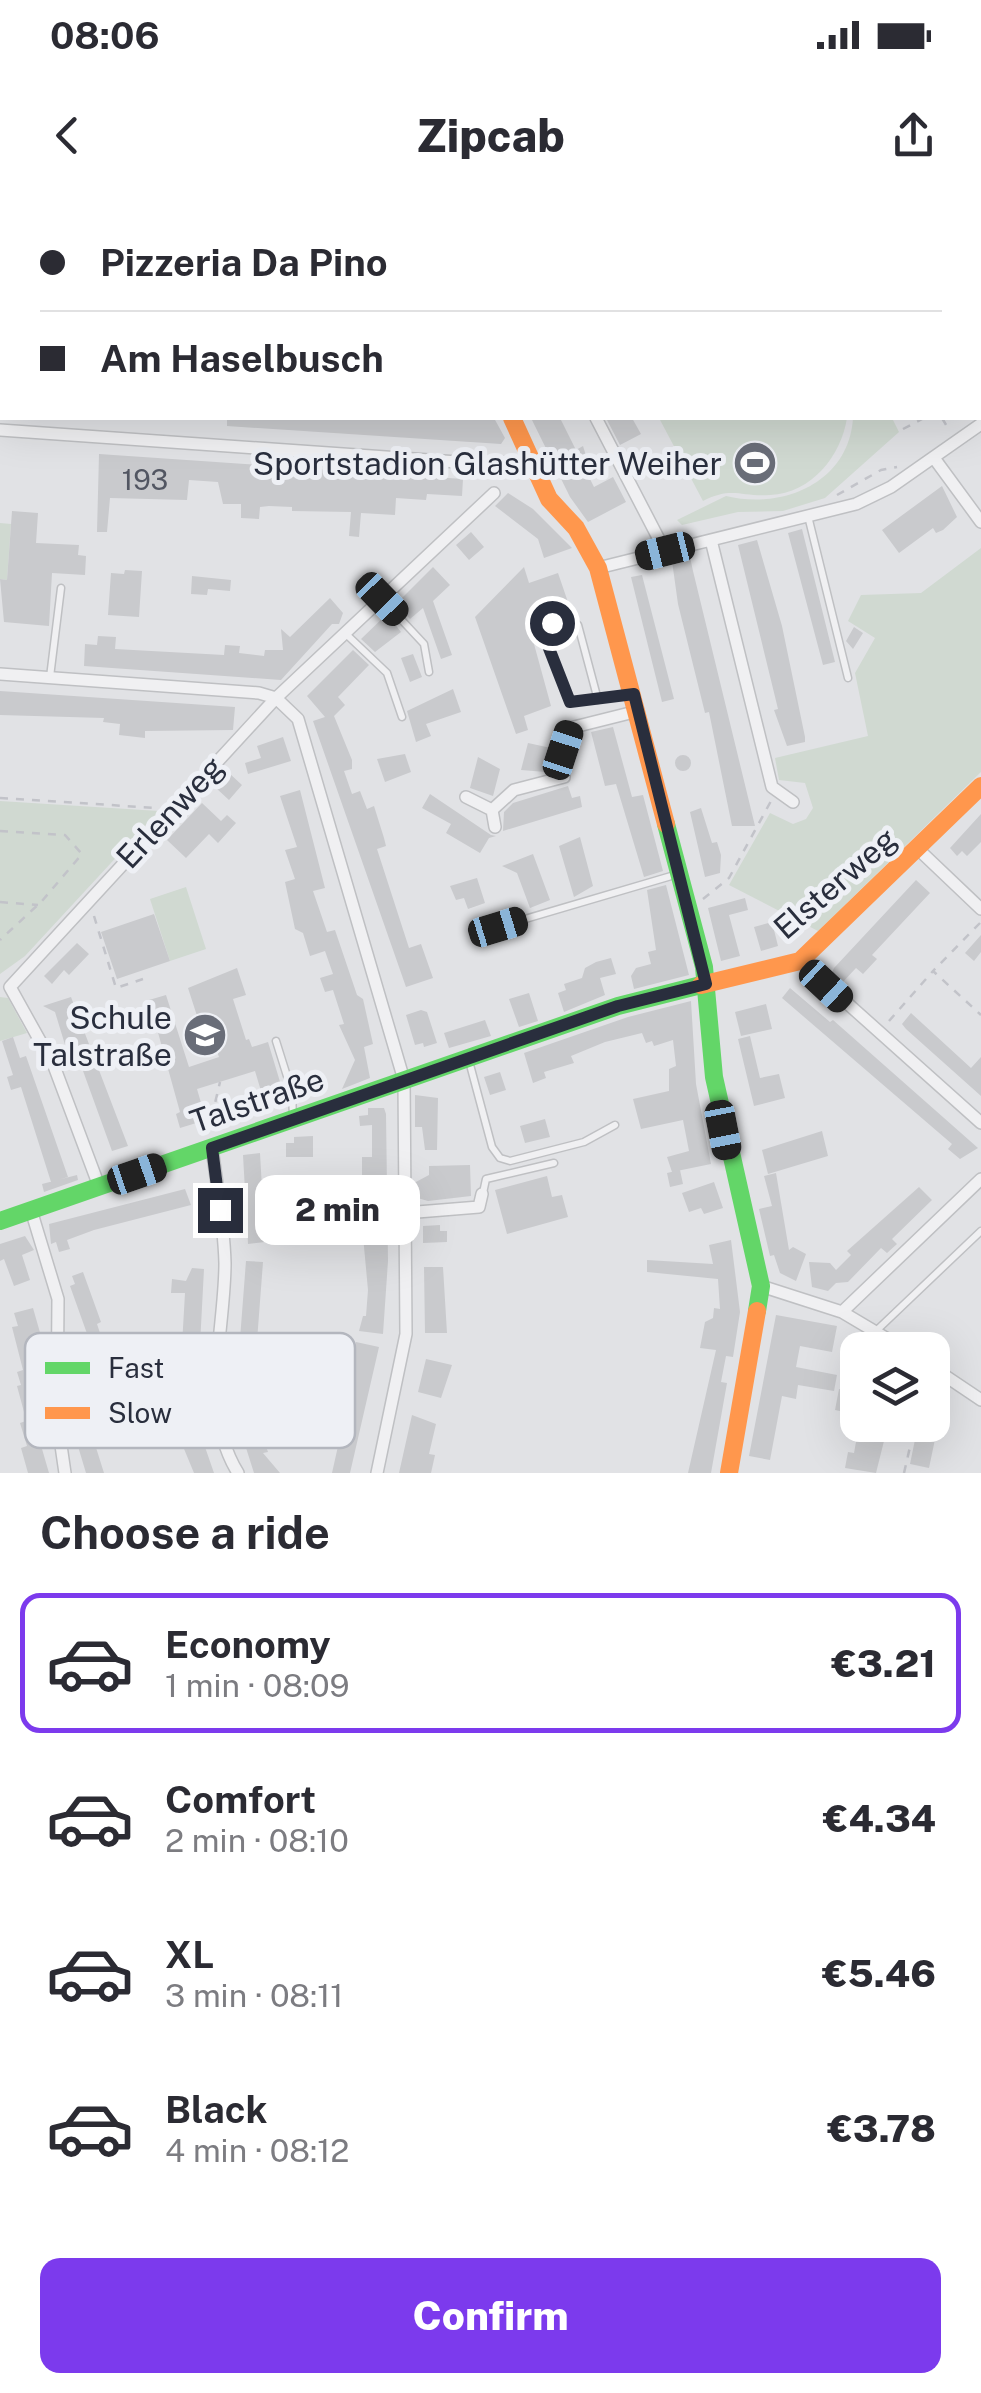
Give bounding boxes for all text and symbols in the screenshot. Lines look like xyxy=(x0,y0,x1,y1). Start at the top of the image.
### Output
text: 08:06 xyxy=(50,13,160,58)
icon: back xyxy=(40,108,95,163)
icon: share xyxy=(886,108,941,163)
text: Zipcab xyxy=(416,109,565,162)
text: Pizzeria Da Pino xyxy=(100,240,388,285)
text: Am Haselbusch xyxy=(100,336,384,381)
sports icon: Sportstadion Glashütter Weiher xyxy=(732,440,778,486)
place label: Sportstadion Glashütter Weiher xyxy=(253,445,722,482)
house number: 193 xyxy=(122,463,168,496)
car xyxy=(632,529,698,573)
car xyxy=(350,567,414,631)
route start xyxy=(530,601,575,646)
car xyxy=(539,717,587,783)
street label: Erlenweg xyxy=(109,748,231,876)
street label: Elsterweg xyxy=(766,820,904,946)
car xyxy=(465,904,531,950)
car xyxy=(794,955,858,1017)
place label: Schule Talstraße xyxy=(33,999,172,1073)
school or university icon: Schule Talstraße xyxy=(182,1012,228,1058)
street label: Talstraße xyxy=(185,1060,329,1140)
car xyxy=(703,1098,743,1162)
car xyxy=(104,1150,170,1198)
callout: 2 min xyxy=(255,1175,420,1245)
route end xyxy=(198,1188,243,1233)
text: 2 min xyxy=(295,1191,380,1228)
map controls xyxy=(840,1332,950,1442)
button: layers xyxy=(840,1332,950,1442)
legend xyxy=(25,1333,355,1448)
text: Fast xyxy=(108,1351,164,1384)
text: Slow xyxy=(108,1396,172,1429)
text: Choose a ride xyxy=(40,1506,330,1559)
icon: car xyxy=(45,1618,135,1708)
text: Economy xyxy=(165,1622,331,1667)
text: €3.21 xyxy=(831,1641,936,1686)
text: 1 min · 08:09 xyxy=(165,1667,349,1704)
icon: car xyxy=(45,1773,135,1863)
text: Comfort xyxy=(165,1777,316,1822)
text: €4.34 xyxy=(823,1796,936,1841)
text: 2 min · 08:10 xyxy=(165,1822,349,1859)
icon: car xyxy=(45,1928,135,2018)
text: XL xyxy=(165,1932,214,1977)
text: €5.46 xyxy=(822,1951,936,1996)
text: 3 min · 08:11 xyxy=(165,1977,343,2014)
icon: car xyxy=(45,2083,135,2173)
text: Black xyxy=(165,2087,268,2132)
text: €3.78 xyxy=(827,2106,936,2151)
text: 4 min · 08:12 xyxy=(165,2132,349,2169)
button: Confirm xyxy=(40,2258,941,2373)

